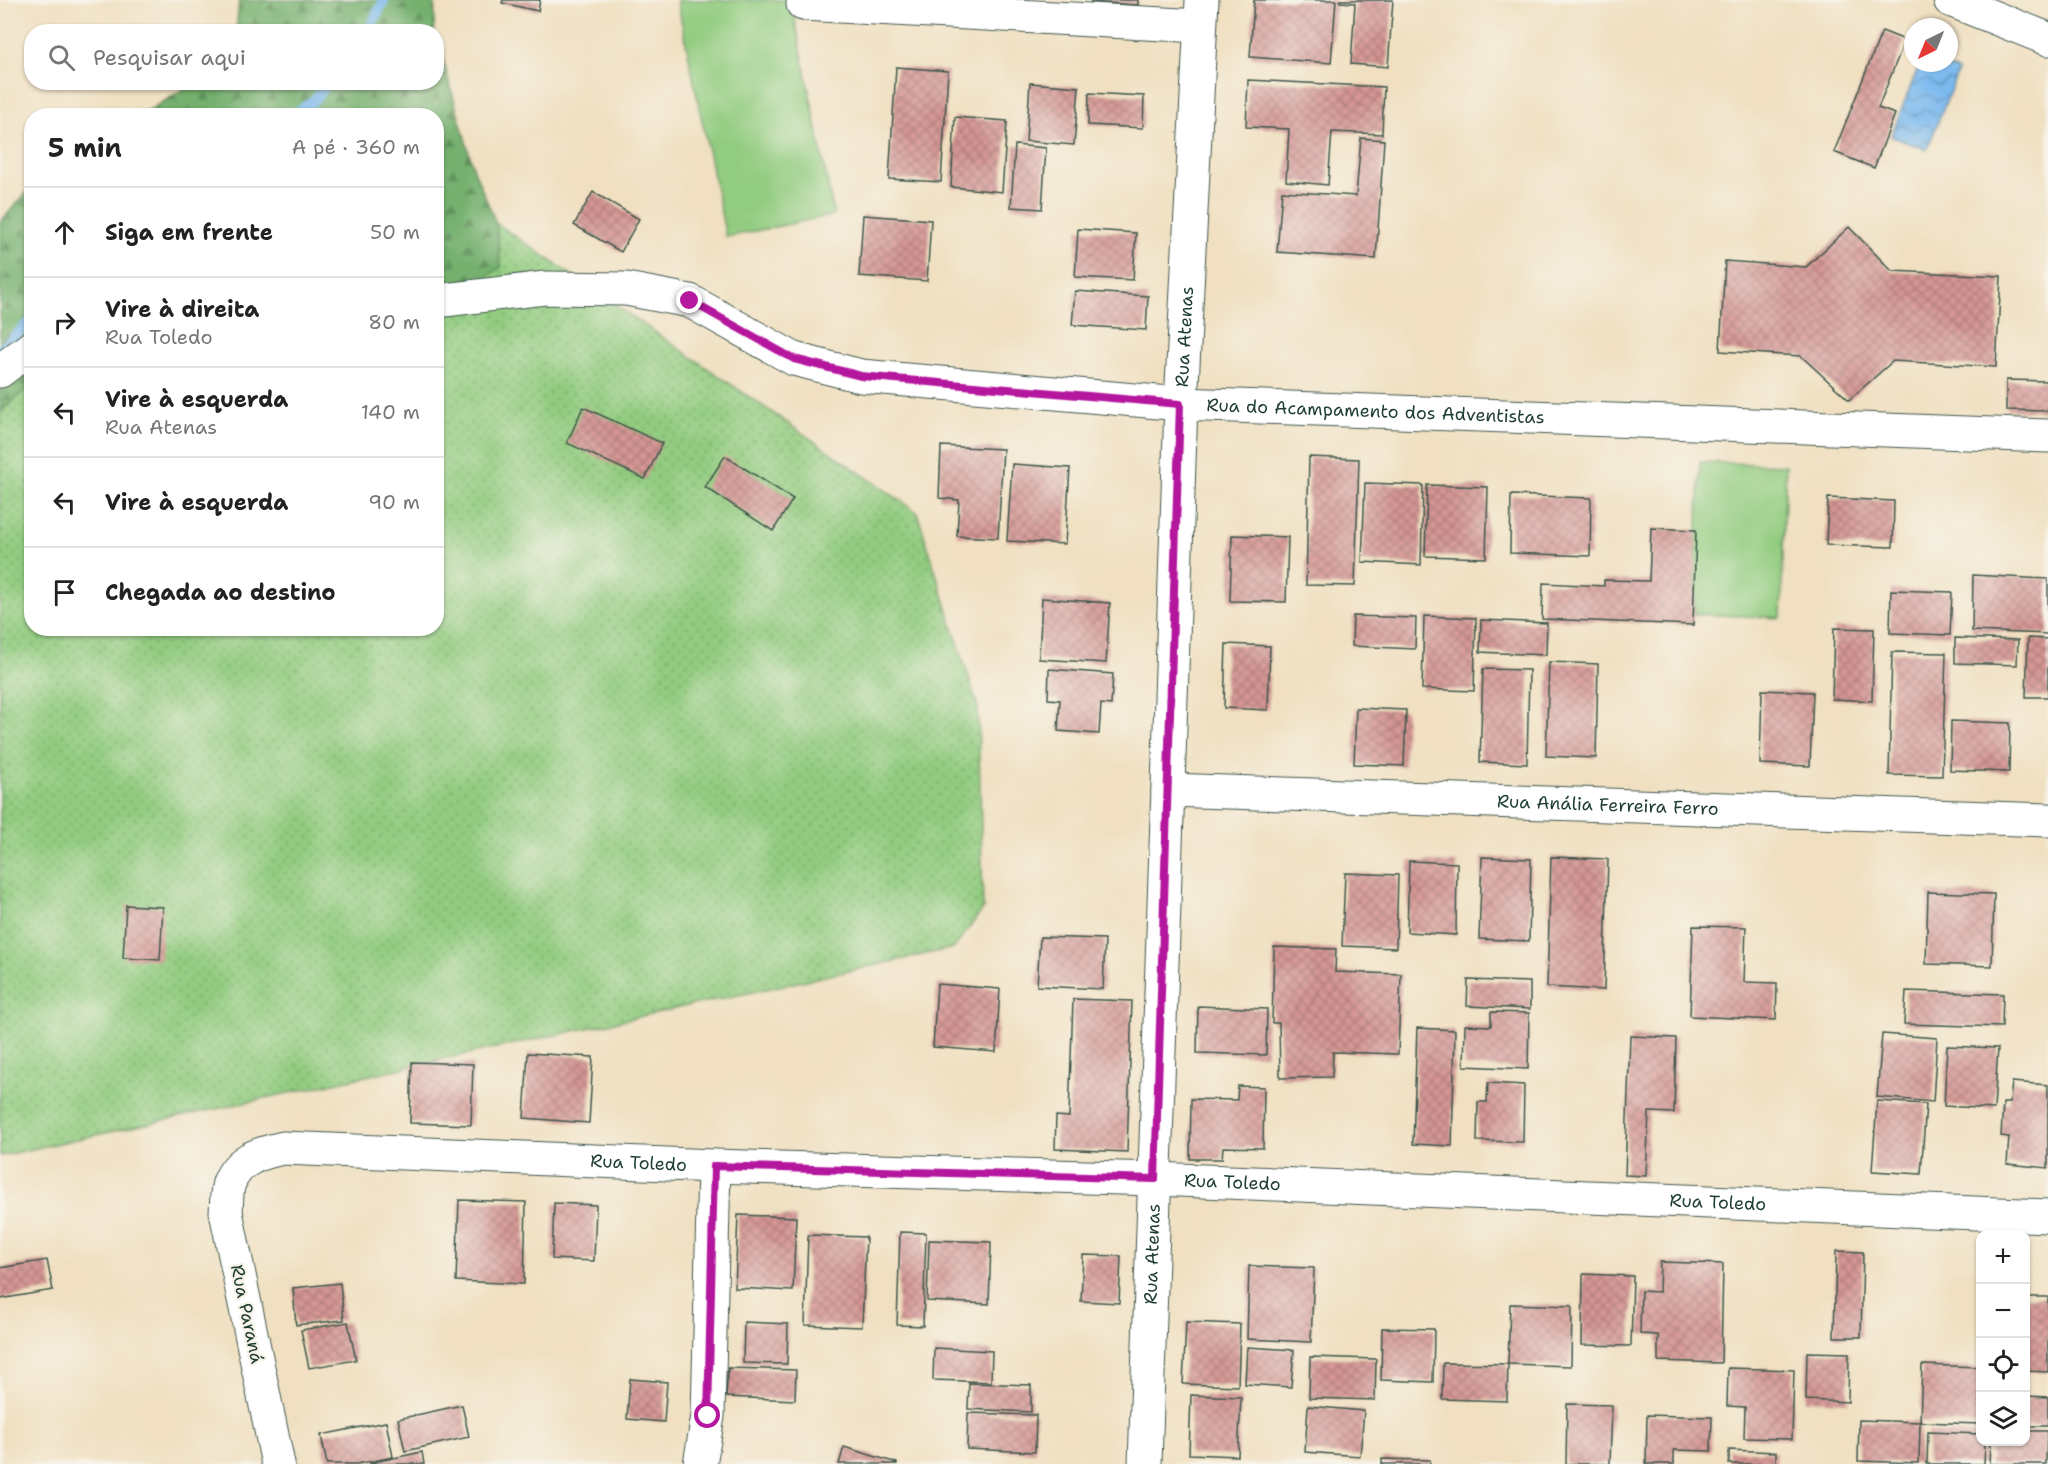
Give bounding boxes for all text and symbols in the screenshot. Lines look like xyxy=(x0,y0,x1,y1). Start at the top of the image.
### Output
north arrow xyxy=(1904,18,1958,72)
search box xyxy=(24,24,444,90)
icon: search xyxy=(45,41,78,74)
text: Pesquisar aqui xyxy=(93,43,246,72)
text: 5 min xyxy=(48,130,122,165)
text: A pé · 360 m xyxy=(292,134,420,160)
icon: ahead xyxy=(48,216,81,249)
text: Siga em frente xyxy=(105,218,273,247)
text: 50 m xyxy=(370,219,420,245)
street label: Rua Atenas xyxy=(1170,286,1199,388)
route end xyxy=(676,287,702,313)
text: Vire à direita xyxy=(105,295,259,324)
icon: right xyxy=(48,306,81,339)
text: 80 m xyxy=(368,309,420,335)
text: Rua Toledo xyxy=(105,324,213,350)
text: Vire à esquerda xyxy=(105,385,288,414)
street label: Rua do Acampamento dos Adventistas xyxy=(1206,393,1545,429)
icon: left xyxy=(48,396,81,429)
text: 140 m xyxy=(361,399,420,425)
text: Rua Atenas xyxy=(105,414,217,440)
icon: left xyxy=(48,486,81,519)
text: Vire à esquerda xyxy=(105,488,288,517)
text: 90 m xyxy=(368,489,420,515)
icon: arrive xyxy=(48,576,81,609)
text: Chegada ao destino xyxy=(105,578,336,607)
street label: Rua Anália Ferreira Ferro xyxy=(1497,789,1719,821)
street label: Rua Toledo xyxy=(590,1149,687,1177)
street label: Rua Toledo xyxy=(1183,1168,1281,1196)
street label: Rua Toledo xyxy=(1669,1188,1767,1216)
street label: Rua Atenas xyxy=(1138,1203,1166,1305)
map controls xyxy=(1976,1230,2030,1446)
button: + xyxy=(1976,1230,2030,1284)
street label: Rua Paraná xyxy=(225,1262,269,1366)
button: − xyxy=(1976,1284,2030,1338)
button: locate xyxy=(1976,1338,2030,1392)
button: layers xyxy=(1976,1392,2030,1446)
route start xyxy=(694,1402,720,1428)

